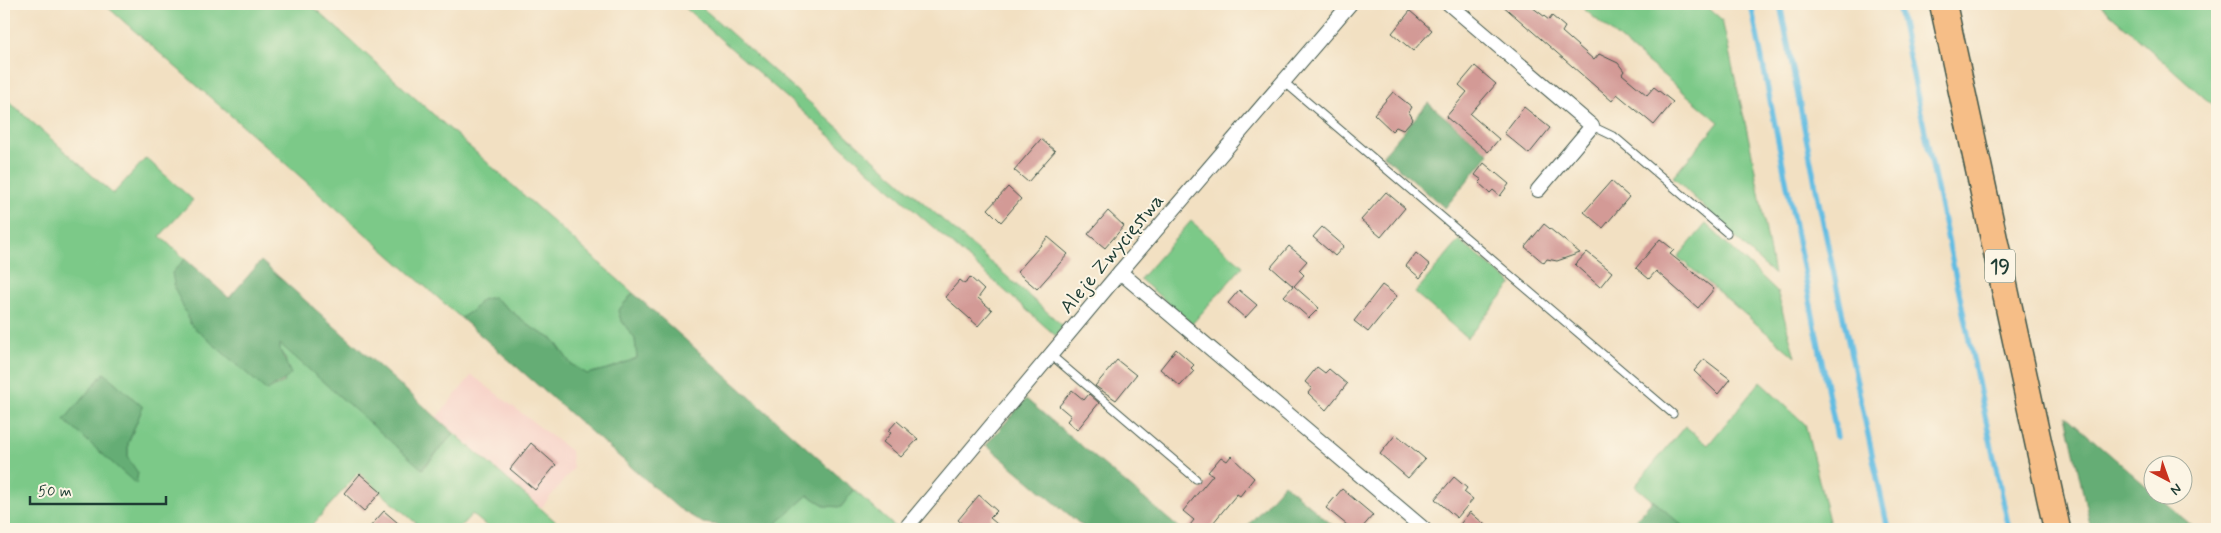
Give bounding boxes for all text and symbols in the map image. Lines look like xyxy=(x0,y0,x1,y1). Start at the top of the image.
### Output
street label: Aleje Zwycięstwa xyxy=(1054,188,1170,320)
road number: 19 xyxy=(1985,250,2015,282)
north arrow xyxy=(2144,456,2194,506)
scale bar xyxy=(30,473,166,505)
text: N xyxy=(2166,479,2185,499)
text: 50 m xyxy=(38,482,72,502)

